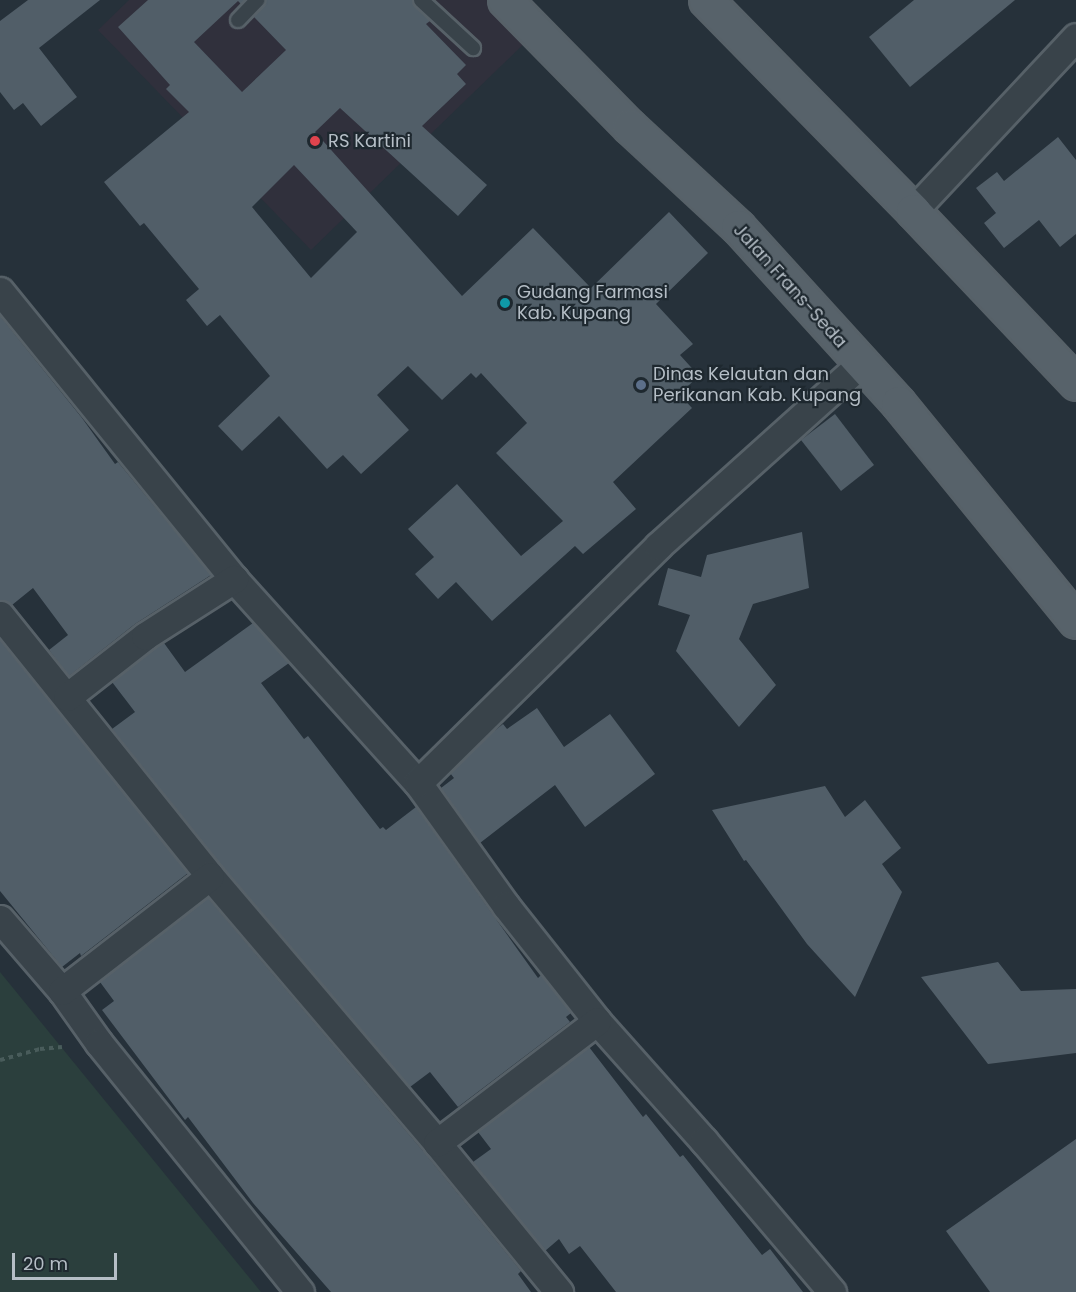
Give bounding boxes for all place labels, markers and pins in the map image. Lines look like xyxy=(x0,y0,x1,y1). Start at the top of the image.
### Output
place label: RS Kartini xyxy=(328,130,411,152)
marker: RS Kartini xyxy=(306,132,324,150)
place label: Gudang Farmasi Kab. Kupang xyxy=(517,282,668,324)
marker: Gudang Farmasi Kab. Kupang xyxy=(498,296,512,310)
place label: Dinas Kelautan dan Perikanan Kab. Kupang xyxy=(653,364,861,406)
marker: Dinas Kelautan dan Perikanan Kab. Kupang xyxy=(634,378,648,392)

